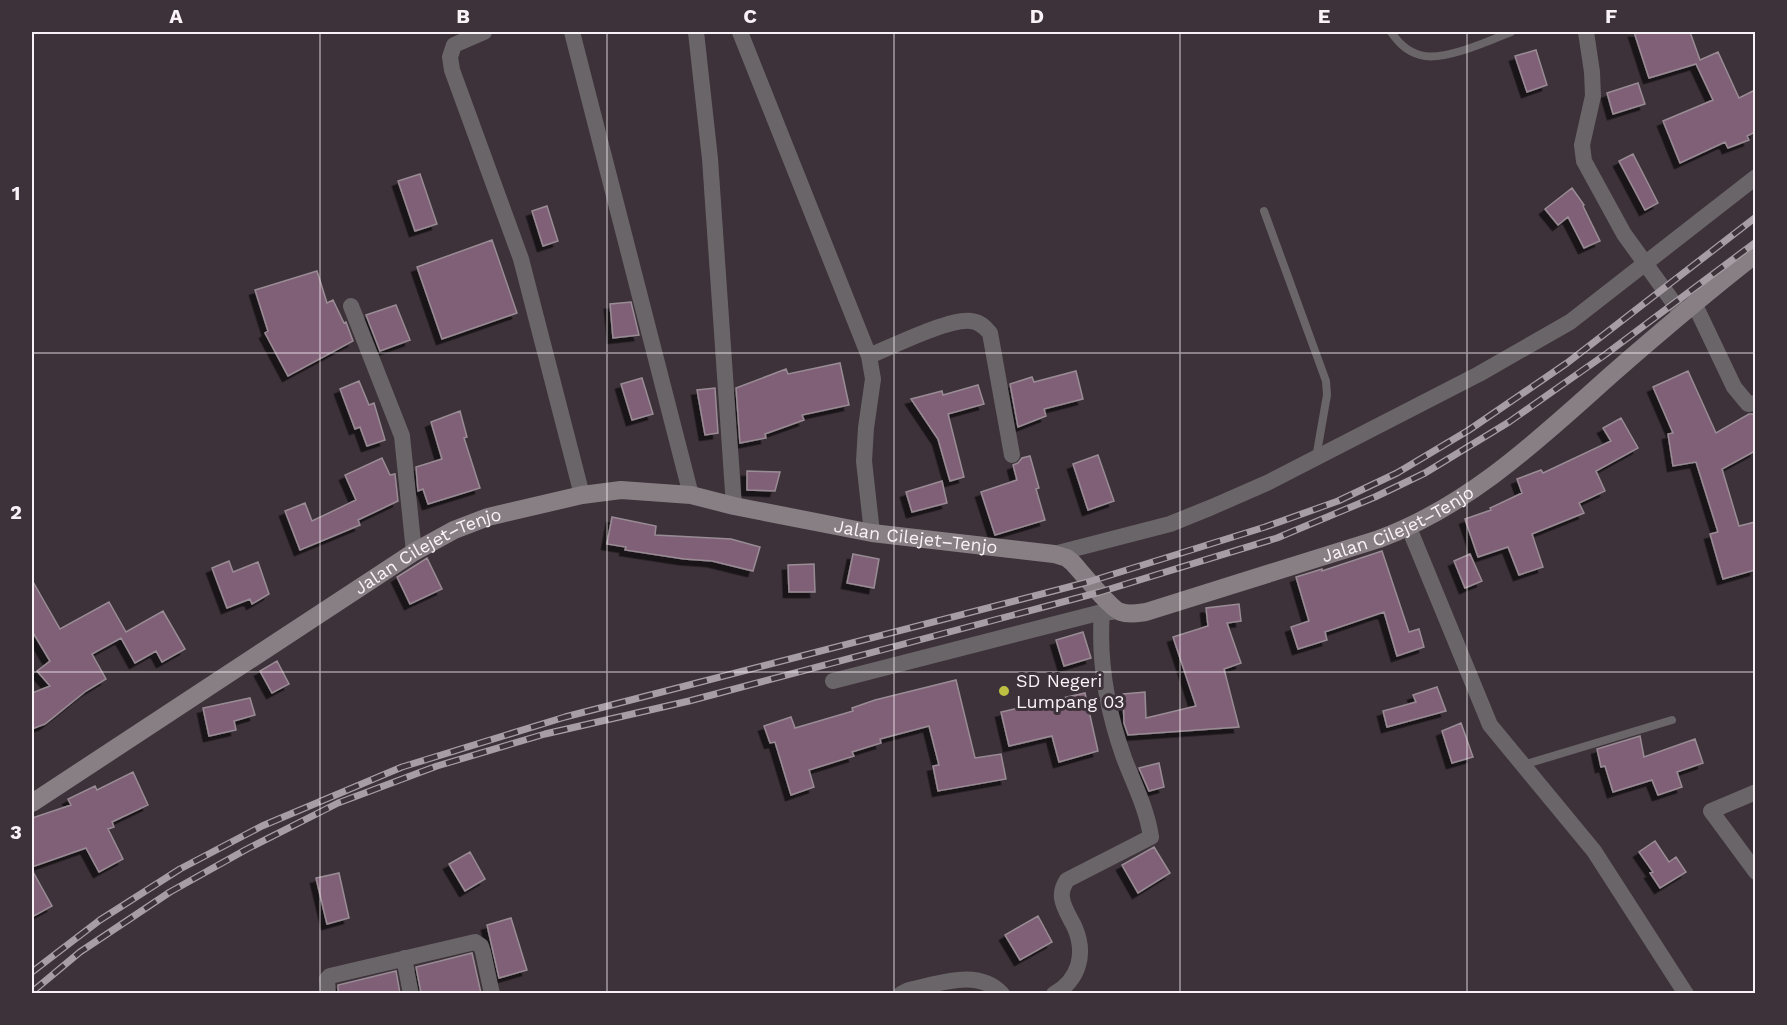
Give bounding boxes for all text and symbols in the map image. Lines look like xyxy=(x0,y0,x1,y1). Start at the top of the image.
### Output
text: A xyxy=(169,4,183,28)
text: B xyxy=(456,4,470,28)
text: C xyxy=(743,4,757,28)
text: D xyxy=(1030,4,1044,28)
text: E xyxy=(1318,4,1330,28)
text: F xyxy=(1605,4,1617,28)
text: 1 xyxy=(12,181,20,205)
street label: Jalan Cilejet–Tenjo xyxy=(1319,481,1478,566)
text: 2 xyxy=(10,500,22,524)
street label: Jalan Cilejet–Tenjo xyxy=(350,503,503,598)
street label: Jalan Cilejet–Tenjo xyxy=(832,515,999,557)
place label: SD Negeri Lumpang 03 xyxy=(1016,670,1125,712)
marker: SD Negeri Lumpang 03 xyxy=(997,684,1011,698)
text: 3 xyxy=(10,820,22,844)

